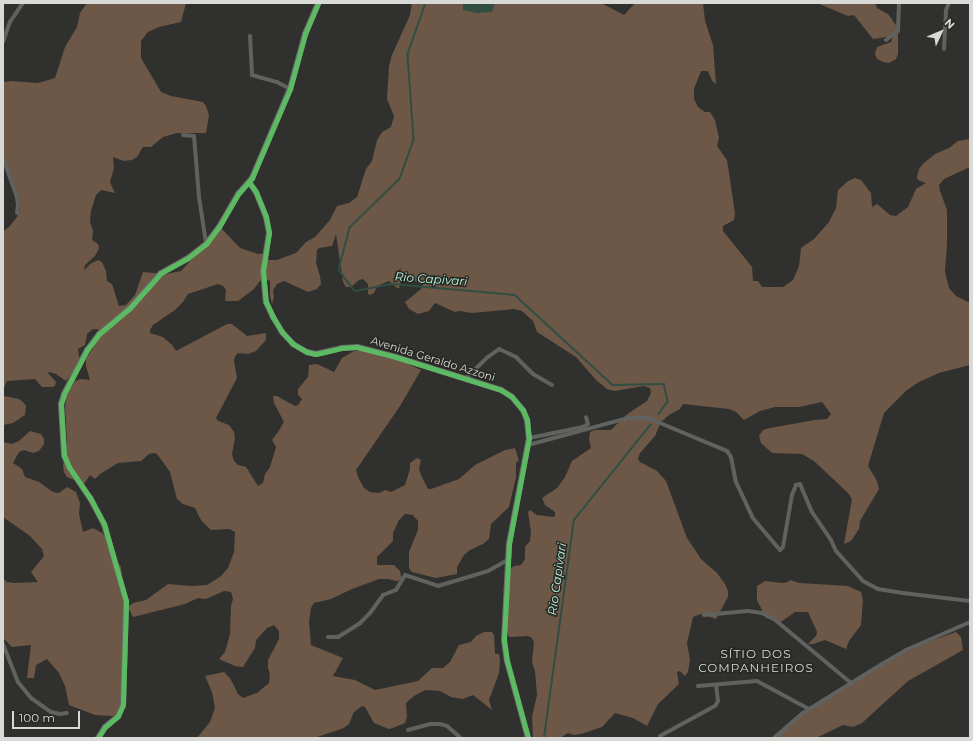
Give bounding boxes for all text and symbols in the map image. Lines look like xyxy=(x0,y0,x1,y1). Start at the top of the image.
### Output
north arrow xyxy=(921,12,961,52)
text: N xyxy=(942,16,958,32)
water label: Rio Capivari xyxy=(394,269,468,289)
street label: Avenida Geraldo Azzoni xyxy=(369,334,497,384)
water label: Rio Capivari xyxy=(545,542,569,616)
district label: SÍTIO DOS COMPANHEIROS xyxy=(698,647,814,675)
scale bar xyxy=(14,703,82,729)
text: 100 m xyxy=(19,710,55,725)

